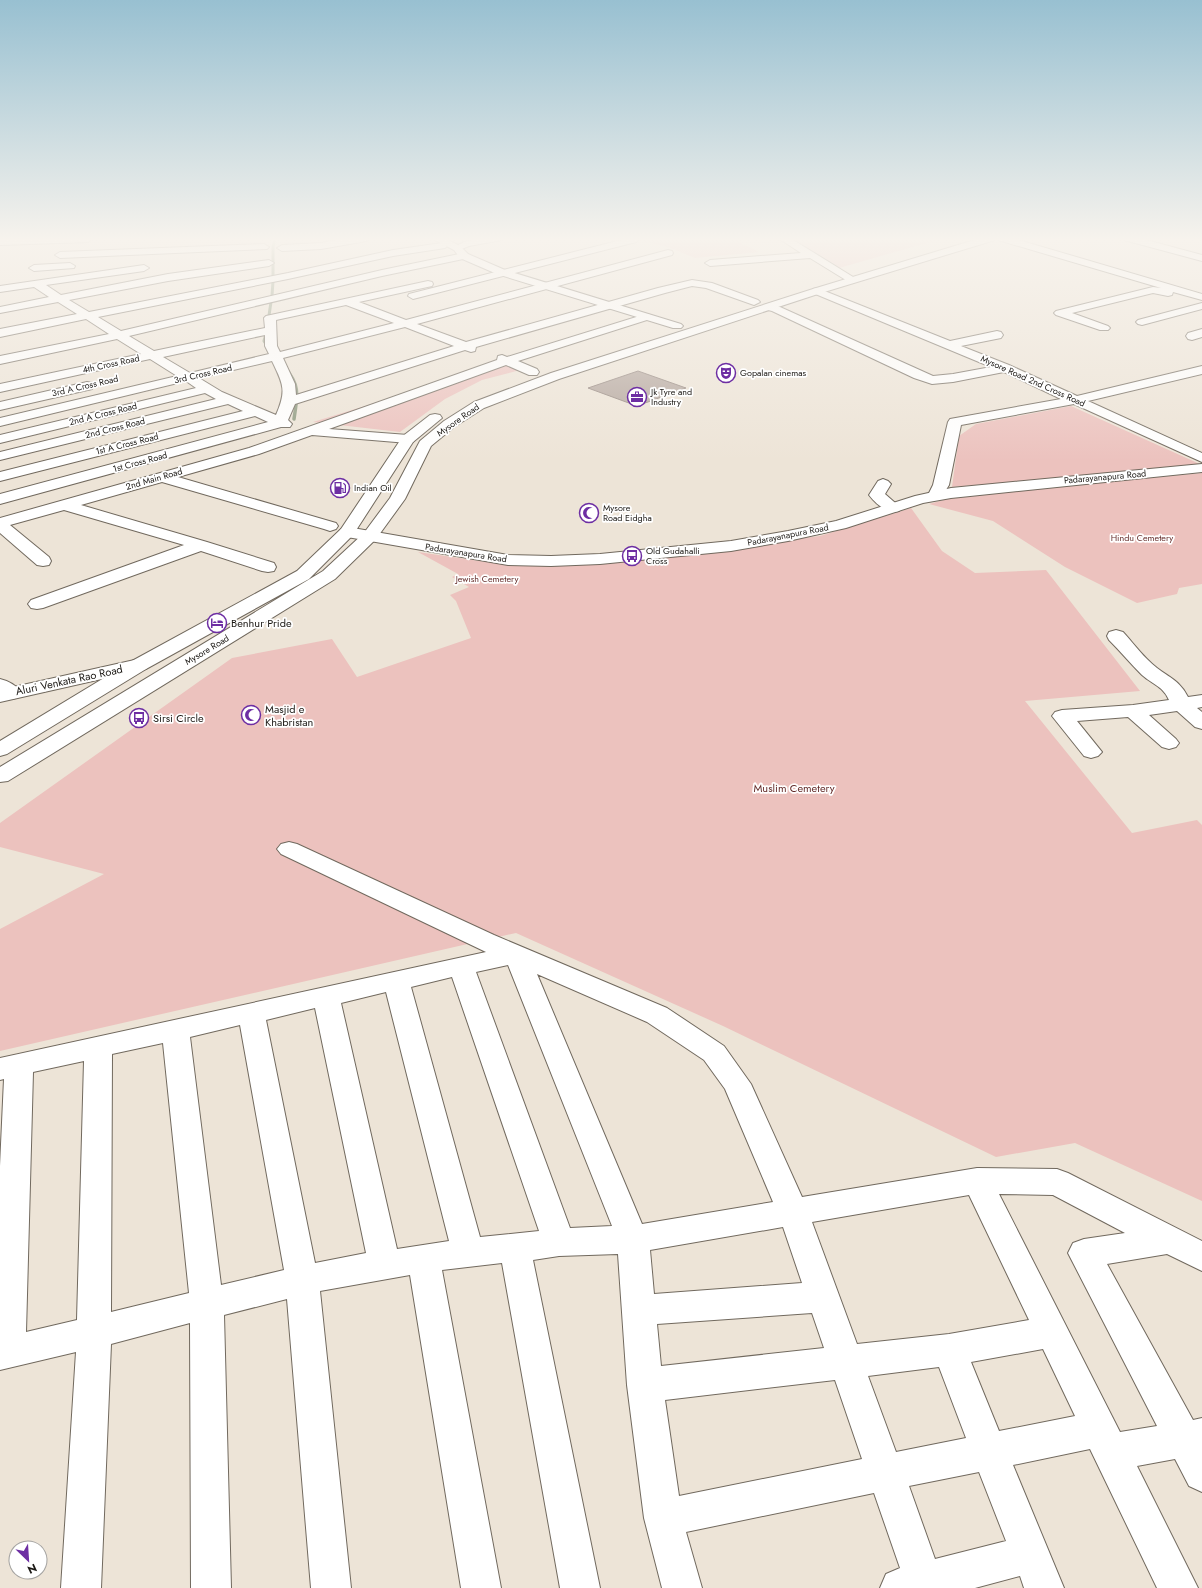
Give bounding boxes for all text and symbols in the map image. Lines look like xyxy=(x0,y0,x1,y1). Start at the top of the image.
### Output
street label: 4th Cross Road xyxy=(81,351,141,376)
street label: Mysore Road 2nd Cross Road xyxy=(979,352,1088,410)
street label: 3rd Cross Road xyxy=(173,361,233,387)
theatre icon: Gopalan cinemas xyxy=(715,362,737,384)
place label: Gopalan cinemas xyxy=(740,366,807,379)
street label: 3rd A Cross Road xyxy=(50,372,119,399)
place label: Jk Tyre and Industry xyxy=(650,385,692,408)
office icon: Jk Tyre and Industry xyxy=(626,386,648,408)
street label: 2nd A Cross Road xyxy=(67,399,138,428)
street label: Mysore Road xyxy=(434,400,482,439)
street label: 2nd Cross Road xyxy=(84,414,146,441)
street label: 1st A Cross Road xyxy=(94,429,160,458)
street label: 1st Cross Road xyxy=(111,448,169,475)
street label: 2nd Main Road xyxy=(124,464,184,493)
street label: Padarayanapura Road xyxy=(1063,466,1147,487)
fuel station icon: Indian Oil xyxy=(329,477,351,499)
place label: Indian Oil xyxy=(354,481,392,494)
place label: Mysore Road Eidgha xyxy=(603,501,652,524)
mosque icon: Mysore Road Eidgha xyxy=(578,502,600,524)
street label: Padarayanapura Road xyxy=(746,520,830,549)
park label: Hindu Cemetery xyxy=(1111,531,1173,544)
street label: Padarayanapura Road xyxy=(424,540,508,565)
place label: Old Gudahalli Cross xyxy=(646,544,700,567)
bus stop icon: Old Gudahalli Cross xyxy=(621,545,643,567)
park label: Jewish Cemetery xyxy=(455,572,518,585)
hotel icon: Benhur Pride xyxy=(206,612,228,634)
place label: Benhur Pride xyxy=(231,615,292,631)
street label: Mysore Road xyxy=(182,631,231,668)
street label: Aluri Venkata Rao Road xyxy=(14,661,124,699)
place label: Masjid e Khabristan xyxy=(265,701,313,730)
mosque icon: Masjid e Khabristan xyxy=(240,704,262,726)
bus stop icon: Sirsi Circle xyxy=(128,707,150,729)
place label: Sirsi Circle xyxy=(153,710,204,726)
park label: Muslim Cemetery xyxy=(753,780,835,796)
north arrow xyxy=(8,1540,48,1580)
text: N xyxy=(25,1560,40,1578)

